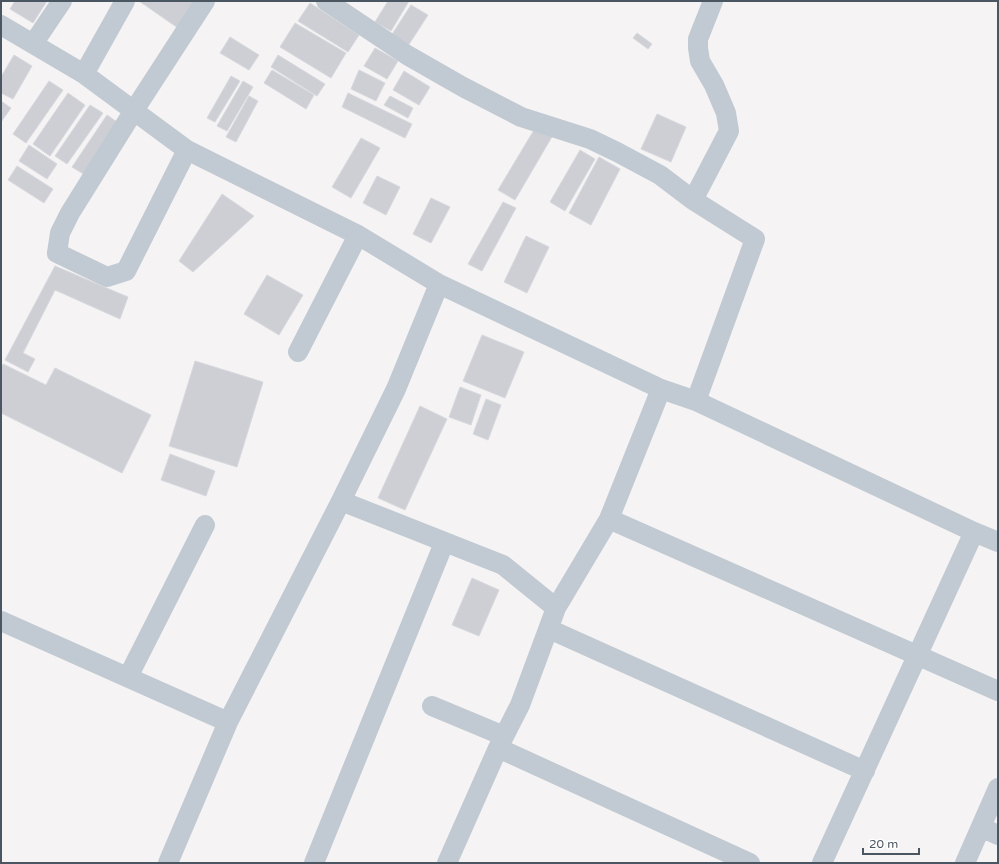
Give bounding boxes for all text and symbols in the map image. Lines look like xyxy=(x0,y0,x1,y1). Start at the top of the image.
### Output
scale bar xyxy=(863,830,919,856)
text: 20 m xyxy=(869,837,898,851)

